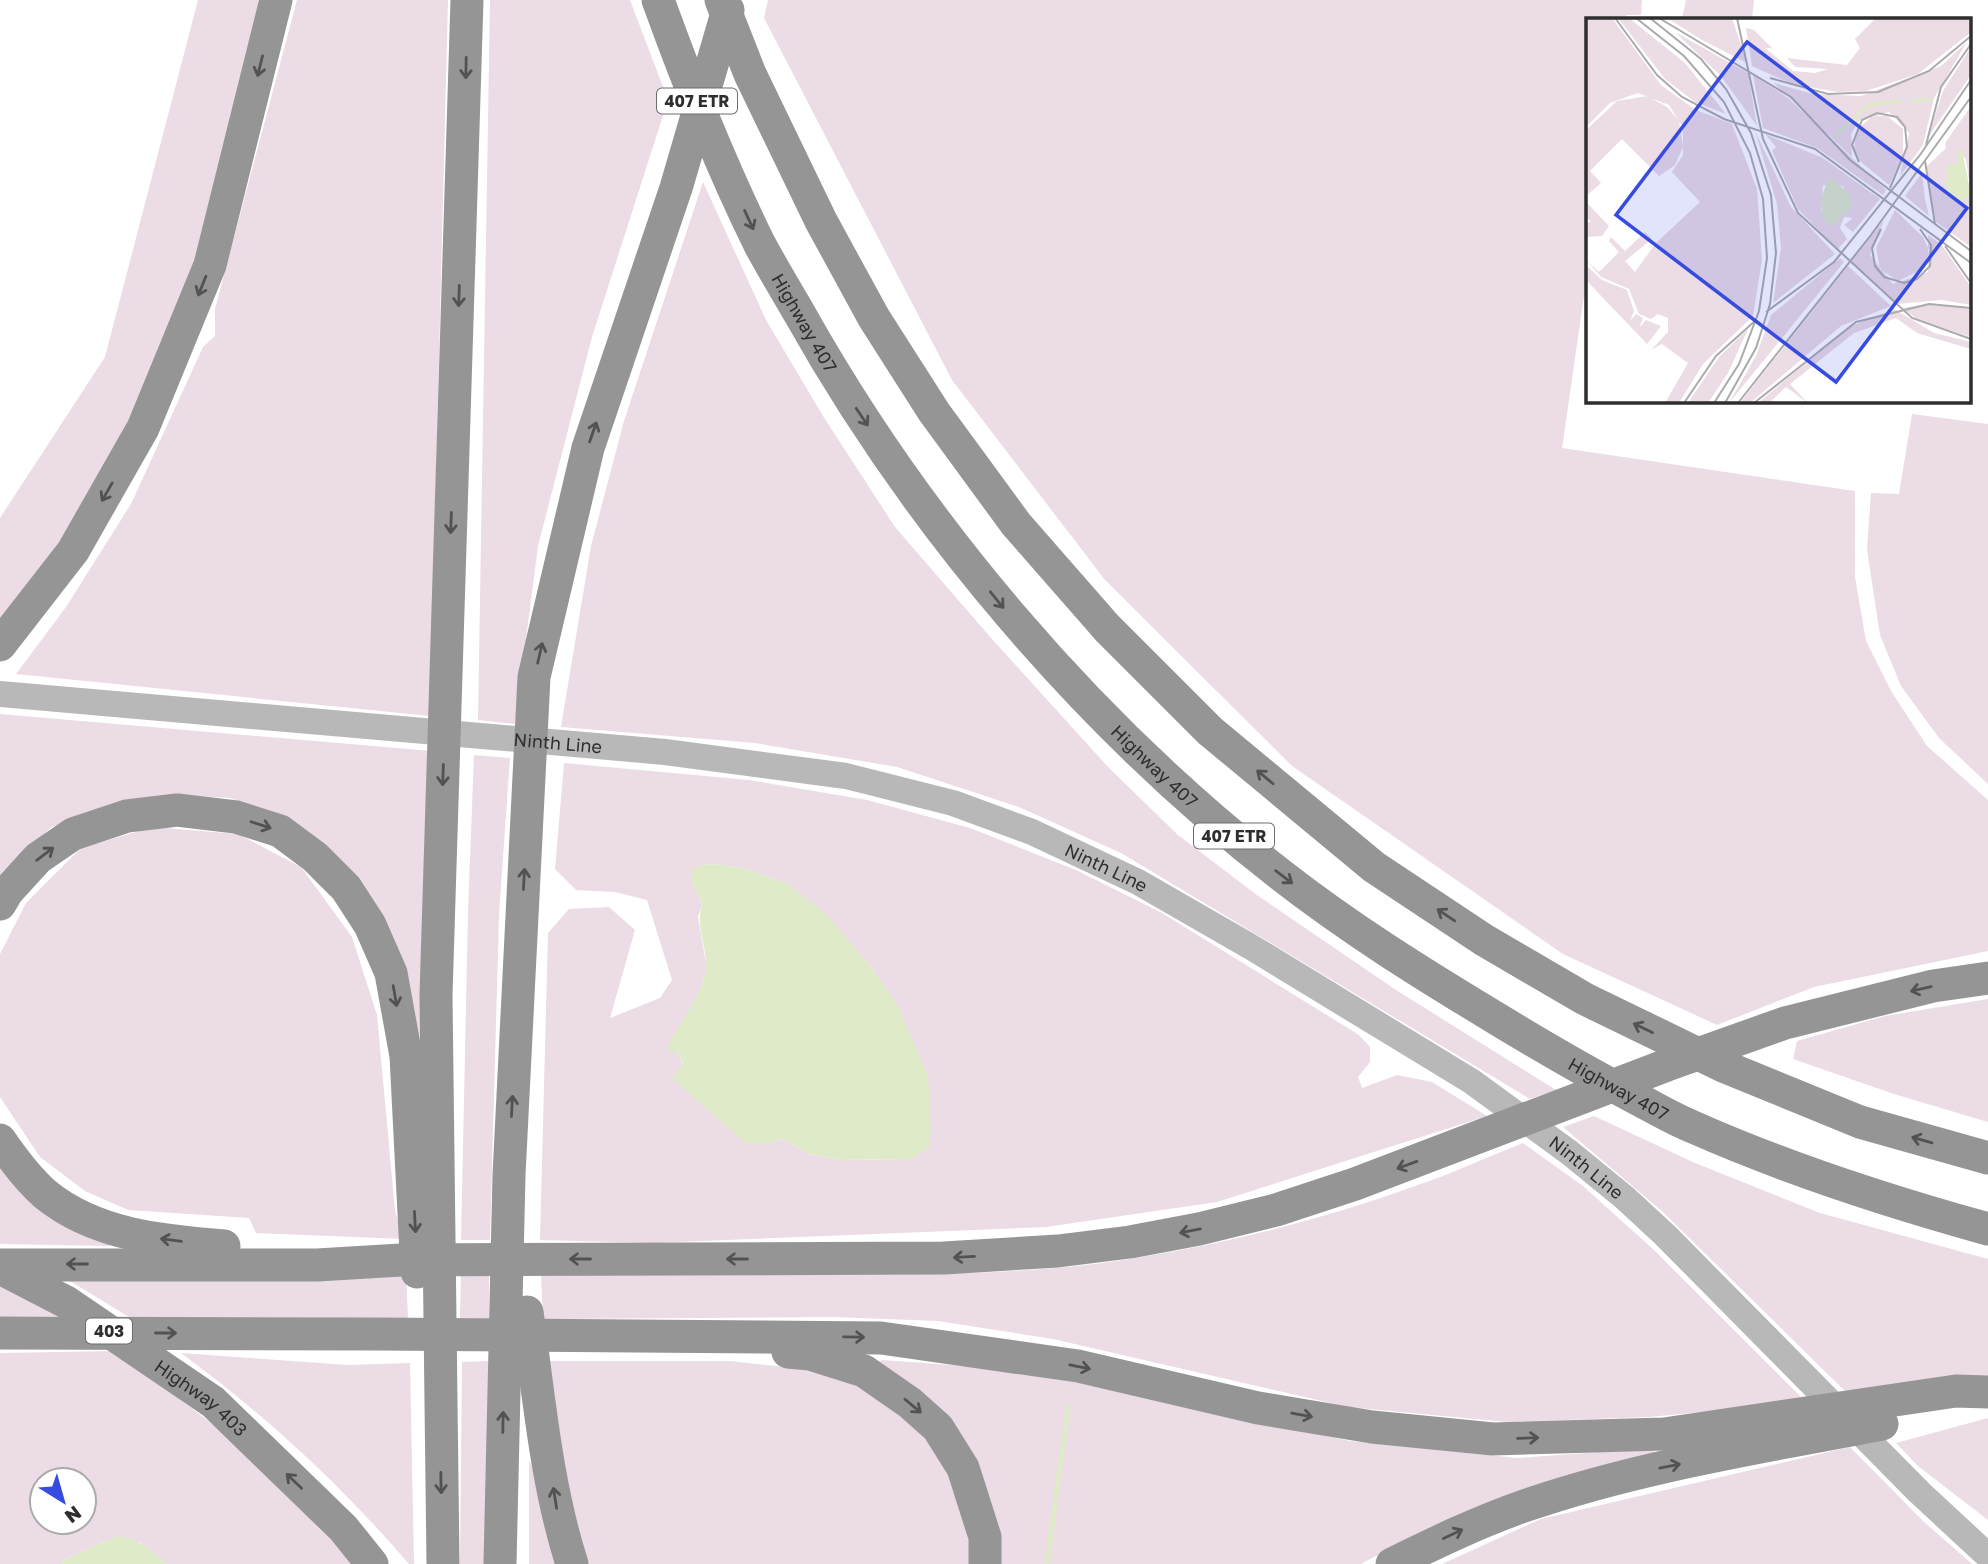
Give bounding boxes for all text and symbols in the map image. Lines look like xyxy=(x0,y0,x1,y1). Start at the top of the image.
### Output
inset map xyxy=(1586,18,1970,402)
one-way arrow xyxy=(253,54,266,77)
one-way arrow xyxy=(459,56,473,79)
road number: 407 ETR xyxy=(657,88,737,114)
one-way arrow xyxy=(743,209,756,230)
street label: Highway 407 xyxy=(767,269,842,376)
one-way arrow xyxy=(194,275,207,296)
one-way arrow xyxy=(452,284,465,307)
one-way arrow xyxy=(855,407,870,426)
one-way arrow xyxy=(588,421,601,443)
one-way arrow xyxy=(100,482,114,502)
one-way arrow xyxy=(445,511,458,534)
one-way arrow xyxy=(990,590,1005,608)
one-way arrow xyxy=(534,642,547,665)
street label: Highway 407 xyxy=(1107,720,1203,812)
street label: Ninth Line xyxy=(513,728,603,757)
one-way arrow xyxy=(437,763,450,786)
one-way arrow xyxy=(1257,769,1275,785)
one-way arrow xyxy=(249,820,271,832)
road number: 407 ETR xyxy=(1194,824,1274,848)
street label: Ninth Line xyxy=(1062,838,1152,896)
one-way arrow xyxy=(35,846,53,861)
one-way arrow xyxy=(517,868,530,891)
one-way arrow xyxy=(1274,869,1292,884)
one-way arrow xyxy=(1437,908,1456,922)
one-way arrow xyxy=(1910,983,1933,996)
one-way arrow xyxy=(389,984,403,1007)
one-way arrow xyxy=(1633,1021,1654,1034)
street label: Highway 407 xyxy=(1565,1052,1673,1125)
one-way arrow xyxy=(506,1096,519,1118)
street label: Ninth Line xyxy=(1545,1131,1628,1203)
one-way arrow xyxy=(1911,1132,1933,1145)
one-way arrow xyxy=(1397,1159,1419,1172)
one-way arrow xyxy=(408,1210,421,1233)
one-way arrow xyxy=(1179,1224,1202,1238)
one-way arrow xyxy=(160,1234,183,1247)
one-way arrow xyxy=(953,1250,976,1263)
one-way arrow xyxy=(726,1252,749,1266)
one-way arrow xyxy=(569,1253,592,1266)
one-way arrow xyxy=(66,1257,89,1271)
road number: 403 xyxy=(86,1318,132,1344)
one-way arrow xyxy=(154,1326,177,1340)
one-way arrow xyxy=(843,1331,866,1344)
street label: Highway 403 xyxy=(151,1355,252,1440)
one-way arrow xyxy=(1068,1360,1091,1374)
one-way arrow xyxy=(904,1398,922,1414)
one-way arrow xyxy=(1290,1409,1313,1422)
one-way arrow xyxy=(496,1411,510,1434)
one-way arrow xyxy=(1516,1431,1539,1445)
one-way arrow xyxy=(1658,1458,1681,1472)
north arrow xyxy=(28,1466,98,1536)
one-way arrow xyxy=(435,1471,448,1494)
one-way arrow xyxy=(286,1472,303,1489)
one-way arrow xyxy=(548,1487,561,1510)
text: N xyxy=(61,1501,86,1529)
one-way arrow xyxy=(1442,1527,1463,1540)

